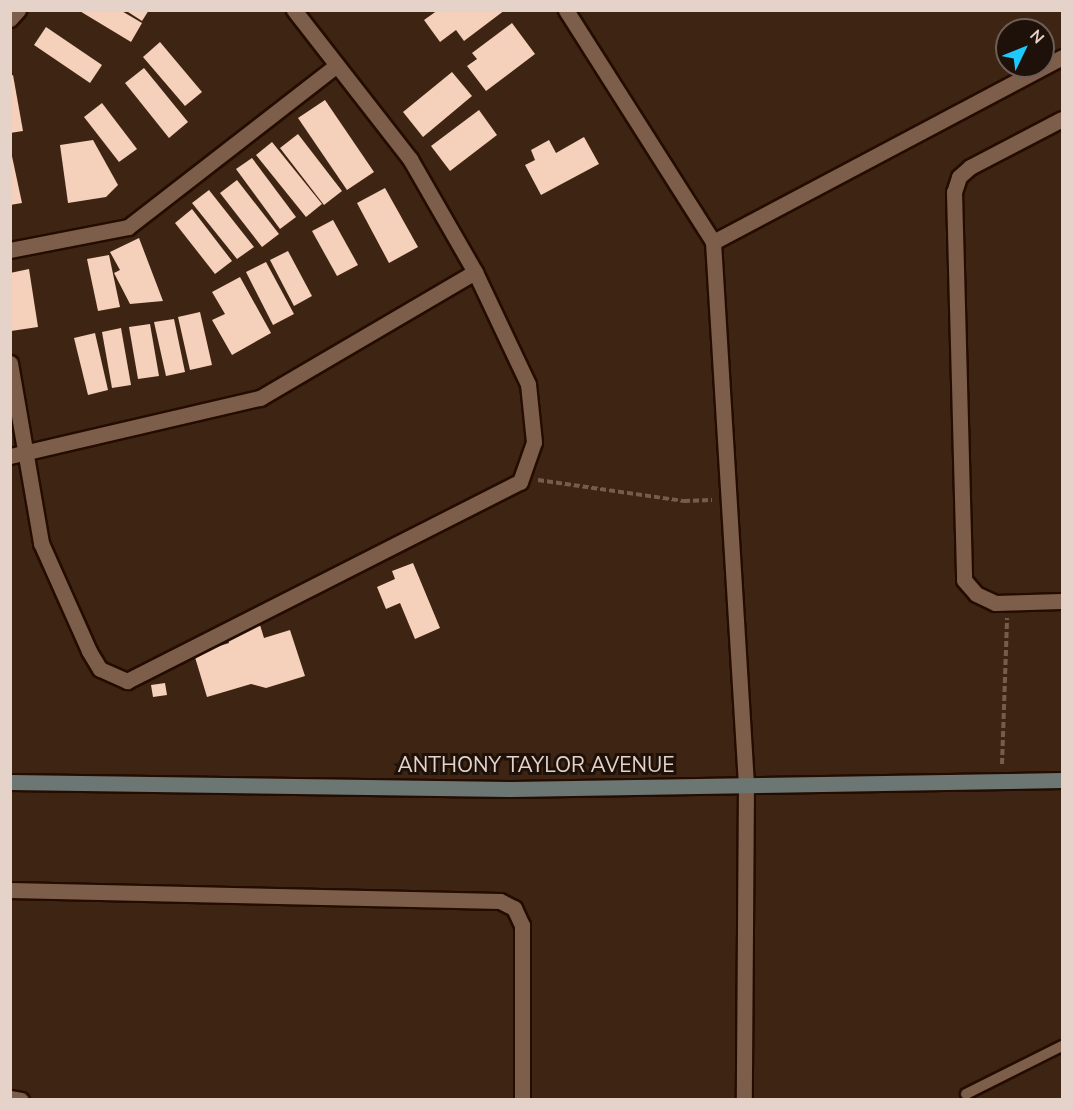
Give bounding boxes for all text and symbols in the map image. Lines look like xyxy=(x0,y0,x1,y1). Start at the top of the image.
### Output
north arrow xyxy=(995,18,1055,78)
text: N xyxy=(1025,25,1049,49)
street label: ANTHONY TAYLOR AVENUE xyxy=(397,752,675,778)

